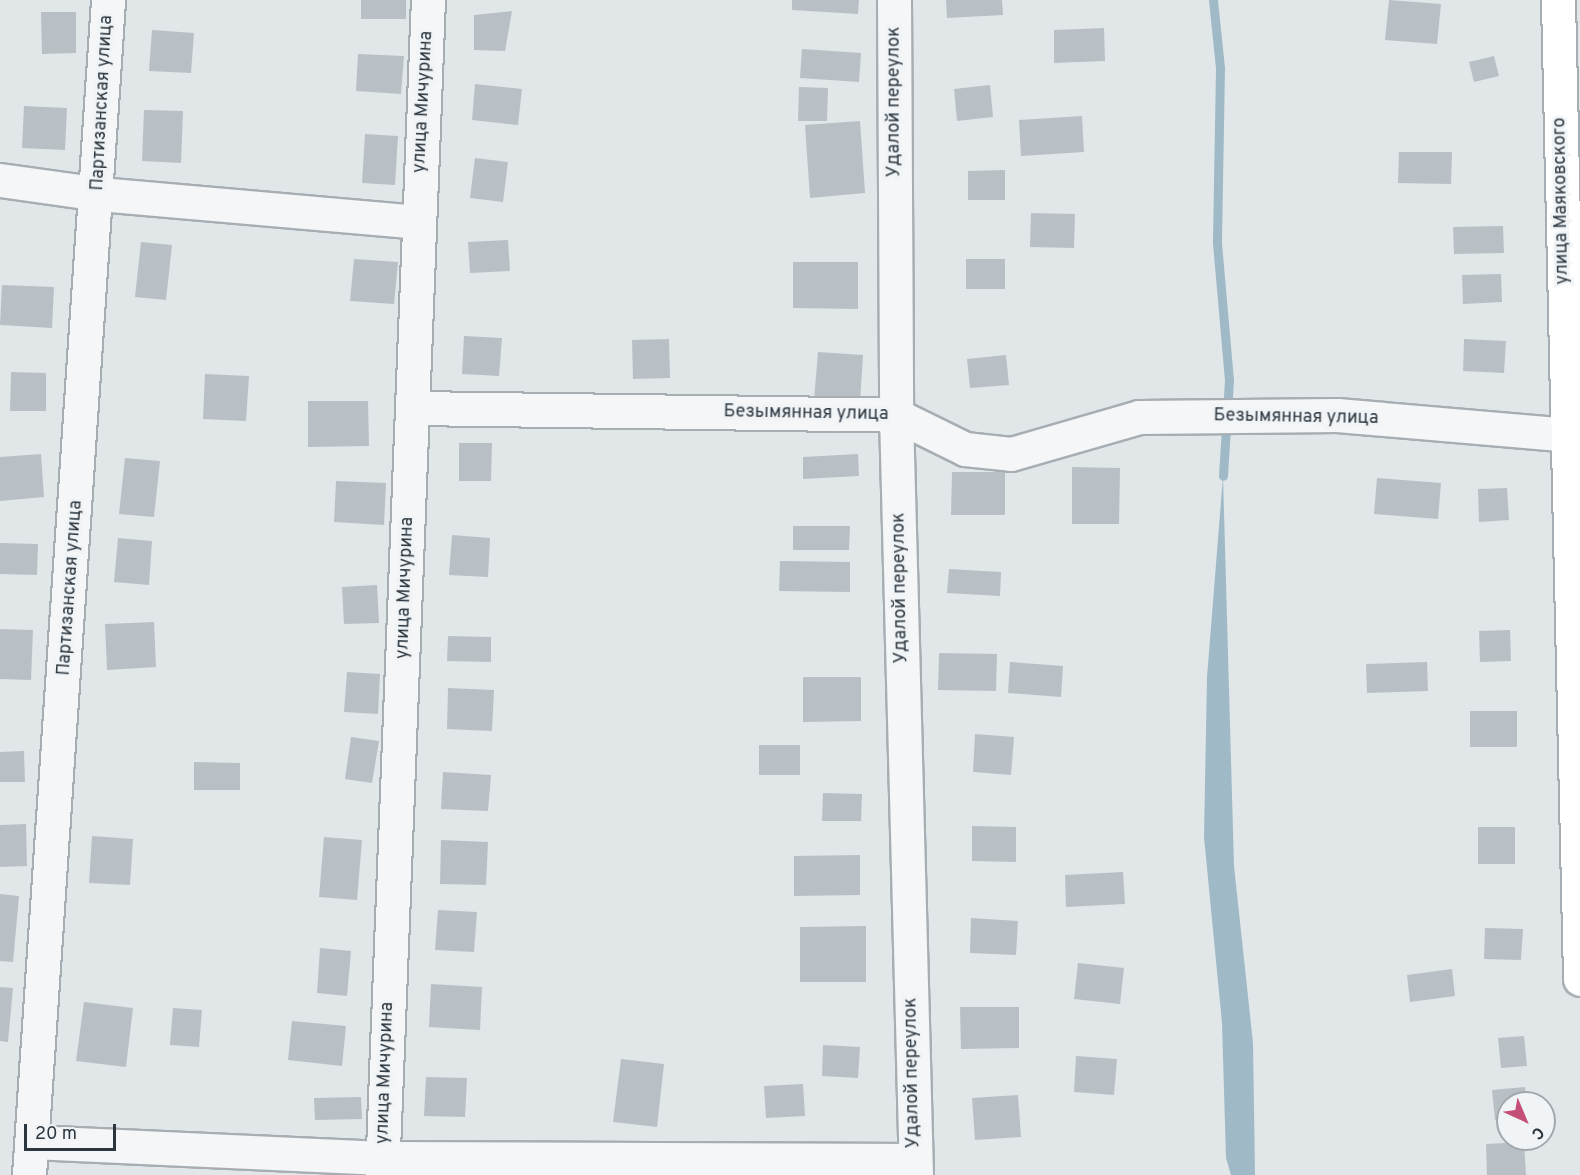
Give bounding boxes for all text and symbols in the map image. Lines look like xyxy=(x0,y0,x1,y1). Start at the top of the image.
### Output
street label: Партизанская улица xyxy=(88,15,118,191)
street label: Удалой переулок xyxy=(884,27,906,177)
street label: улица Мичурина xyxy=(409,30,439,174)
street label: улица Маяковского xyxy=(1550,117,1574,285)
street label: Безымянная улица xyxy=(723,402,889,426)
street label: Безымянная улица xyxy=(1213,406,1379,430)
street label: Партизанская улица xyxy=(54,500,88,676)
street label: Удалой переулок xyxy=(889,512,913,664)
street label: улица Мичурина xyxy=(393,517,419,659)
street label: Удалой переулок xyxy=(901,997,925,1149)
street label: улица Мичурина xyxy=(373,1002,399,1144)
north arrow xyxy=(1496,1091,1556,1151)
scale bar xyxy=(27,1112,118,1150)
text: С xyxy=(1526,1122,1548,1143)
text: 20 m xyxy=(35,1123,77,1146)

